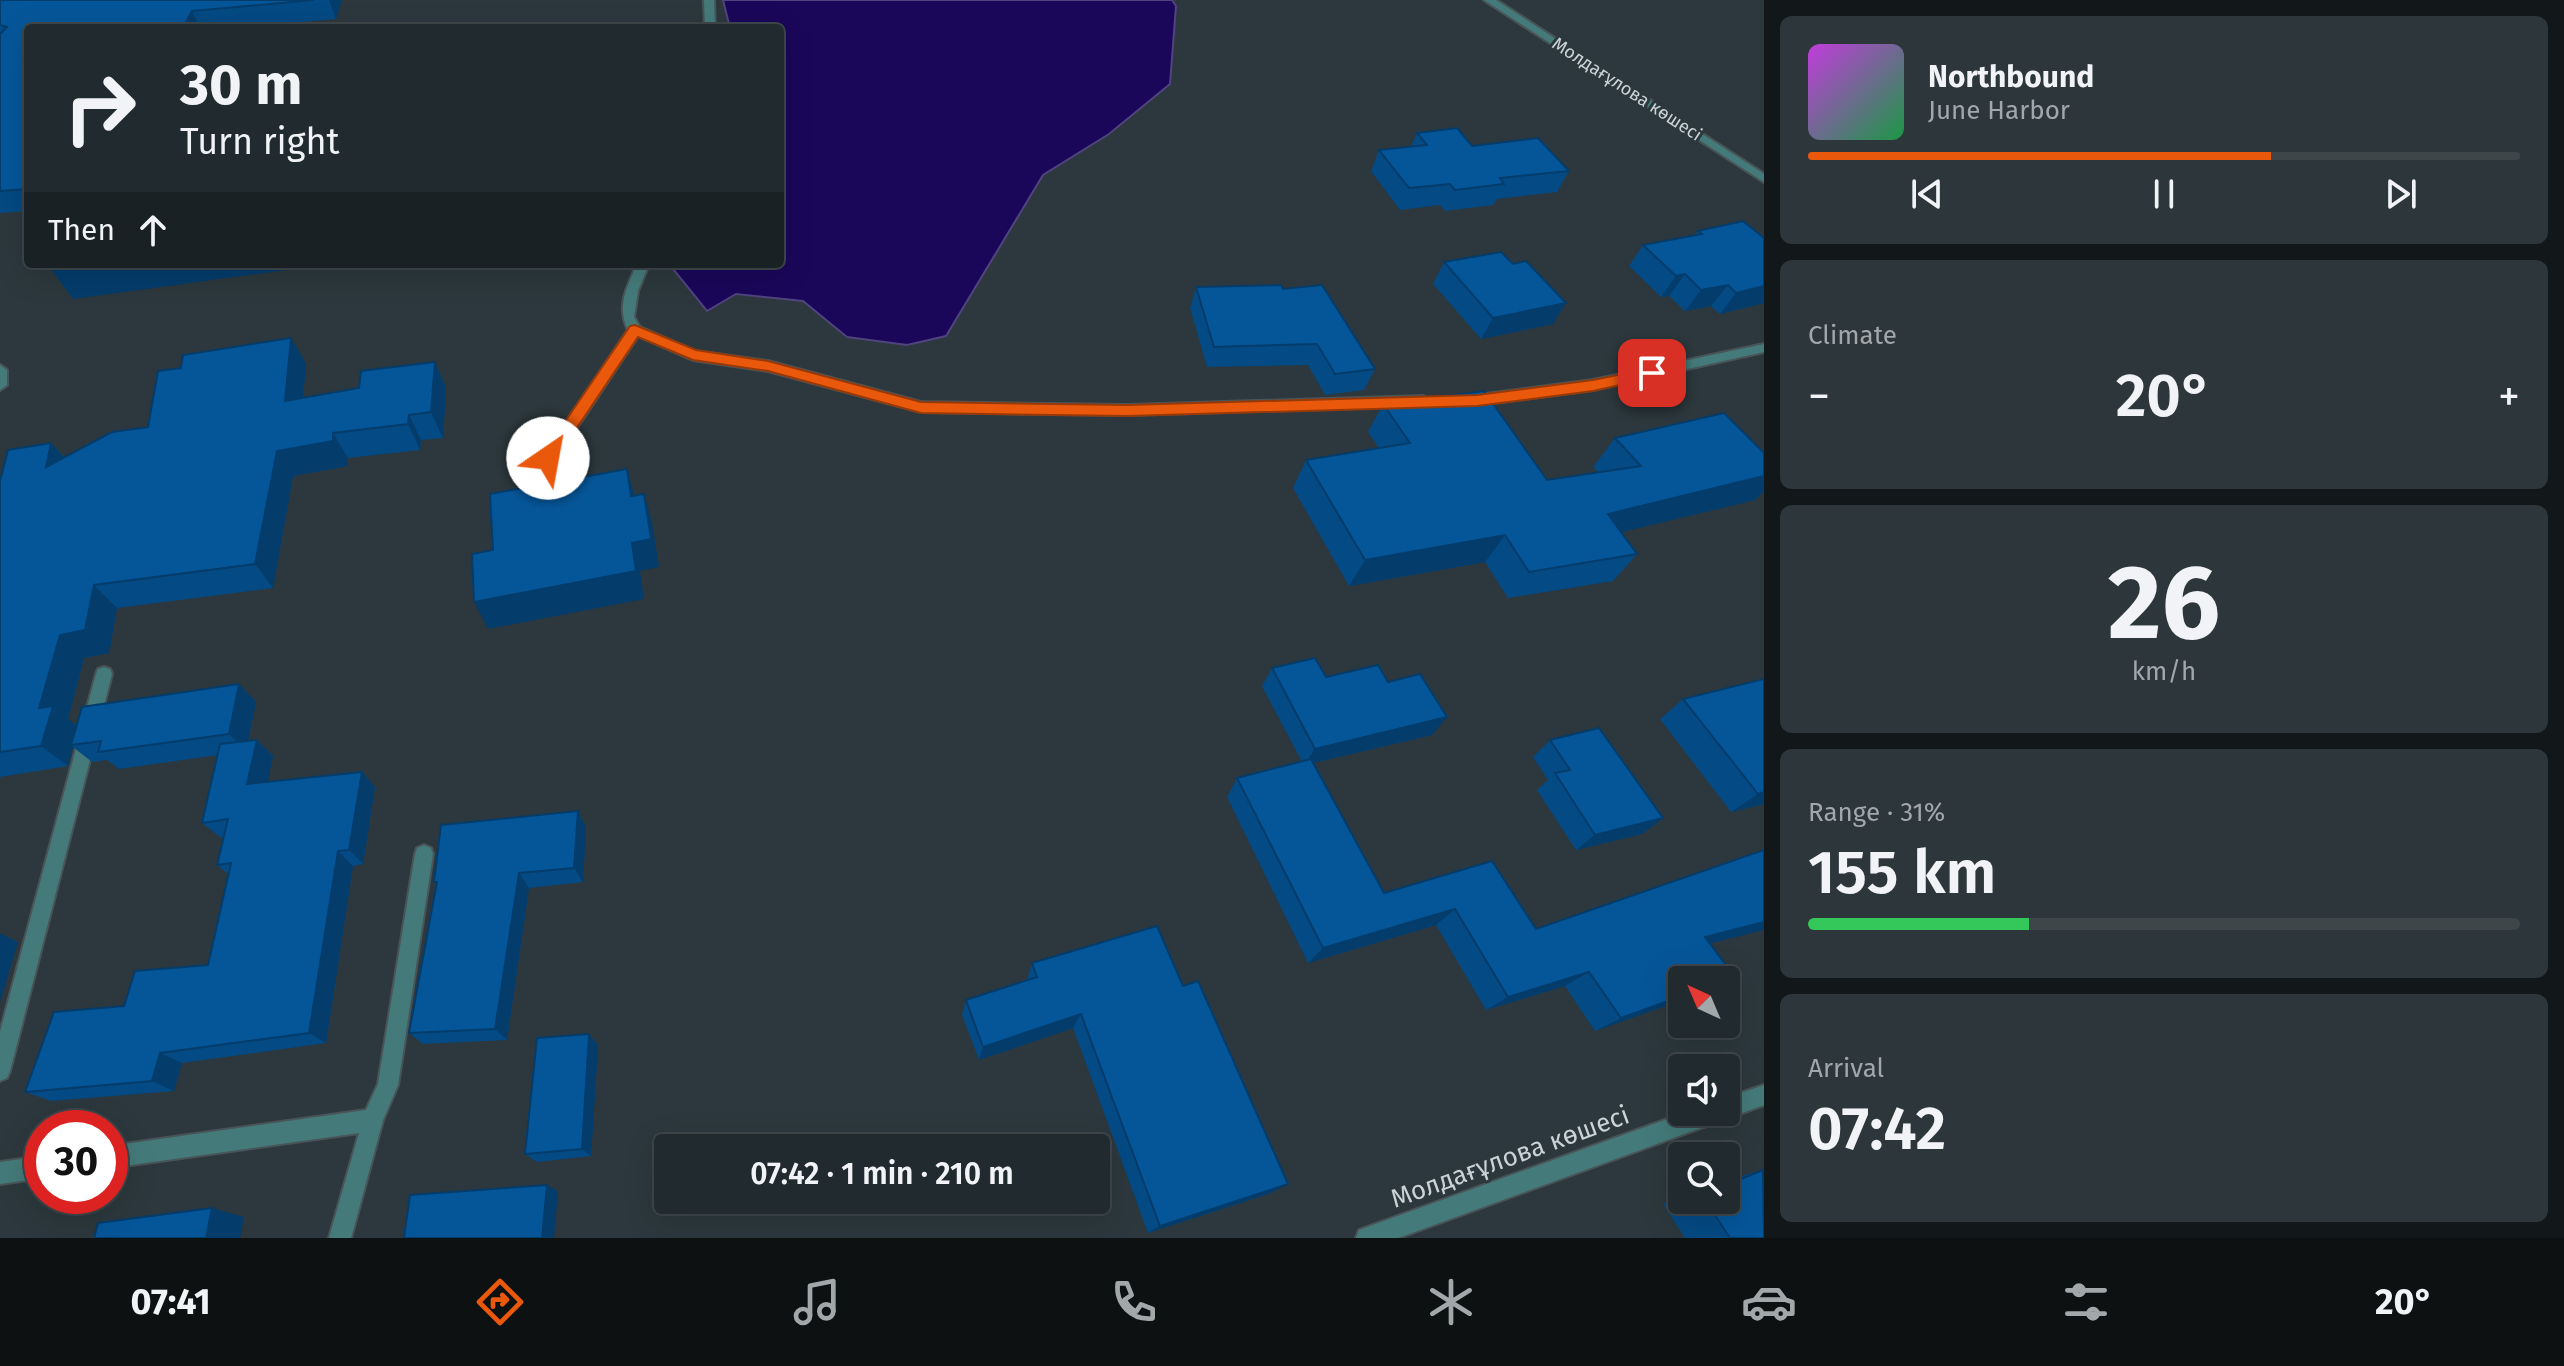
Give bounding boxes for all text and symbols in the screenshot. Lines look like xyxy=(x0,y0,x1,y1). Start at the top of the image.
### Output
street label: Молдағұлова көшесі xyxy=(1548,32,1706,146)
text: 30 m xyxy=(180,52,302,119)
icon: right xyxy=(48,56,152,160)
text: Northbound xyxy=(1928,59,2094,95)
text: June Harbor xyxy=(1928,95,2070,126)
text: Turn right xyxy=(180,120,340,164)
icon: previous xyxy=(1905,172,1949,216)
icon: pause xyxy=(2142,172,2186,216)
icon: next xyxy=(2379,172,2423,216)
icon: ahead xyxy=(131,208,175,252)
text: Then xyxy=(48,212,115,248)
text: Climate xyxy=(1808,320,1897,351)
pin xyxy=(1618,339,1686,407)
icon: arrive xyxy=(1630,351,1674,395)
text: 20° xyxy=(2116,360,2212,432)
text: − xyxy=(1808,370,1830,423)
text: + xyxy=(2498,370,2520,423)
position arrow xyxy=(506,416,590,500)
text: 26 xyxy=(2108,541,2220,666)
text: km/h xyxy=(2132,656,2196,687)
text: Range · 31% xyxy=(1808,797,1945,828)
text: 155 km xyxy=(1808,837,1996,909)
north arrow xyxy=(1668,966,1740,1038)
map controls xyxy=(1668,966,1740,1214)
text: Arrival xyxy=(1808,1053,1884,1084)
button: sound xyxy=(1668,1054,1740,1126)
text: 07:42 xyxy=(1808,1093,1946,1165)
street label: Молдағұлова көшесі xyxy=(1387,1099,1633,1215)
speed limit sign: 30 xyxy=(24,1110,128,1214)
button: search xyxy=(1668,1142,1740,1214)
text: 07:42 · 1 min · 210 m xyxy=(750,1156,1014,1192)
icon: directions xyxy=(472,1274,528,1330)
icon: music xyxy=(789,1274,845,1330)
icon: phone xyxy=(1106,1274,1162,1330)
icon: climate xyxy=(1423,1274,1479,1330)
icon: car xyxy=(1741,1274,1797,1330)
icon: filters xyxy=(2058,1274,2114,1330)
text: 07:41 xyxy=(131,1280,211,1324)
text: 20° xyxy=(2375,1280,2433,1324)

